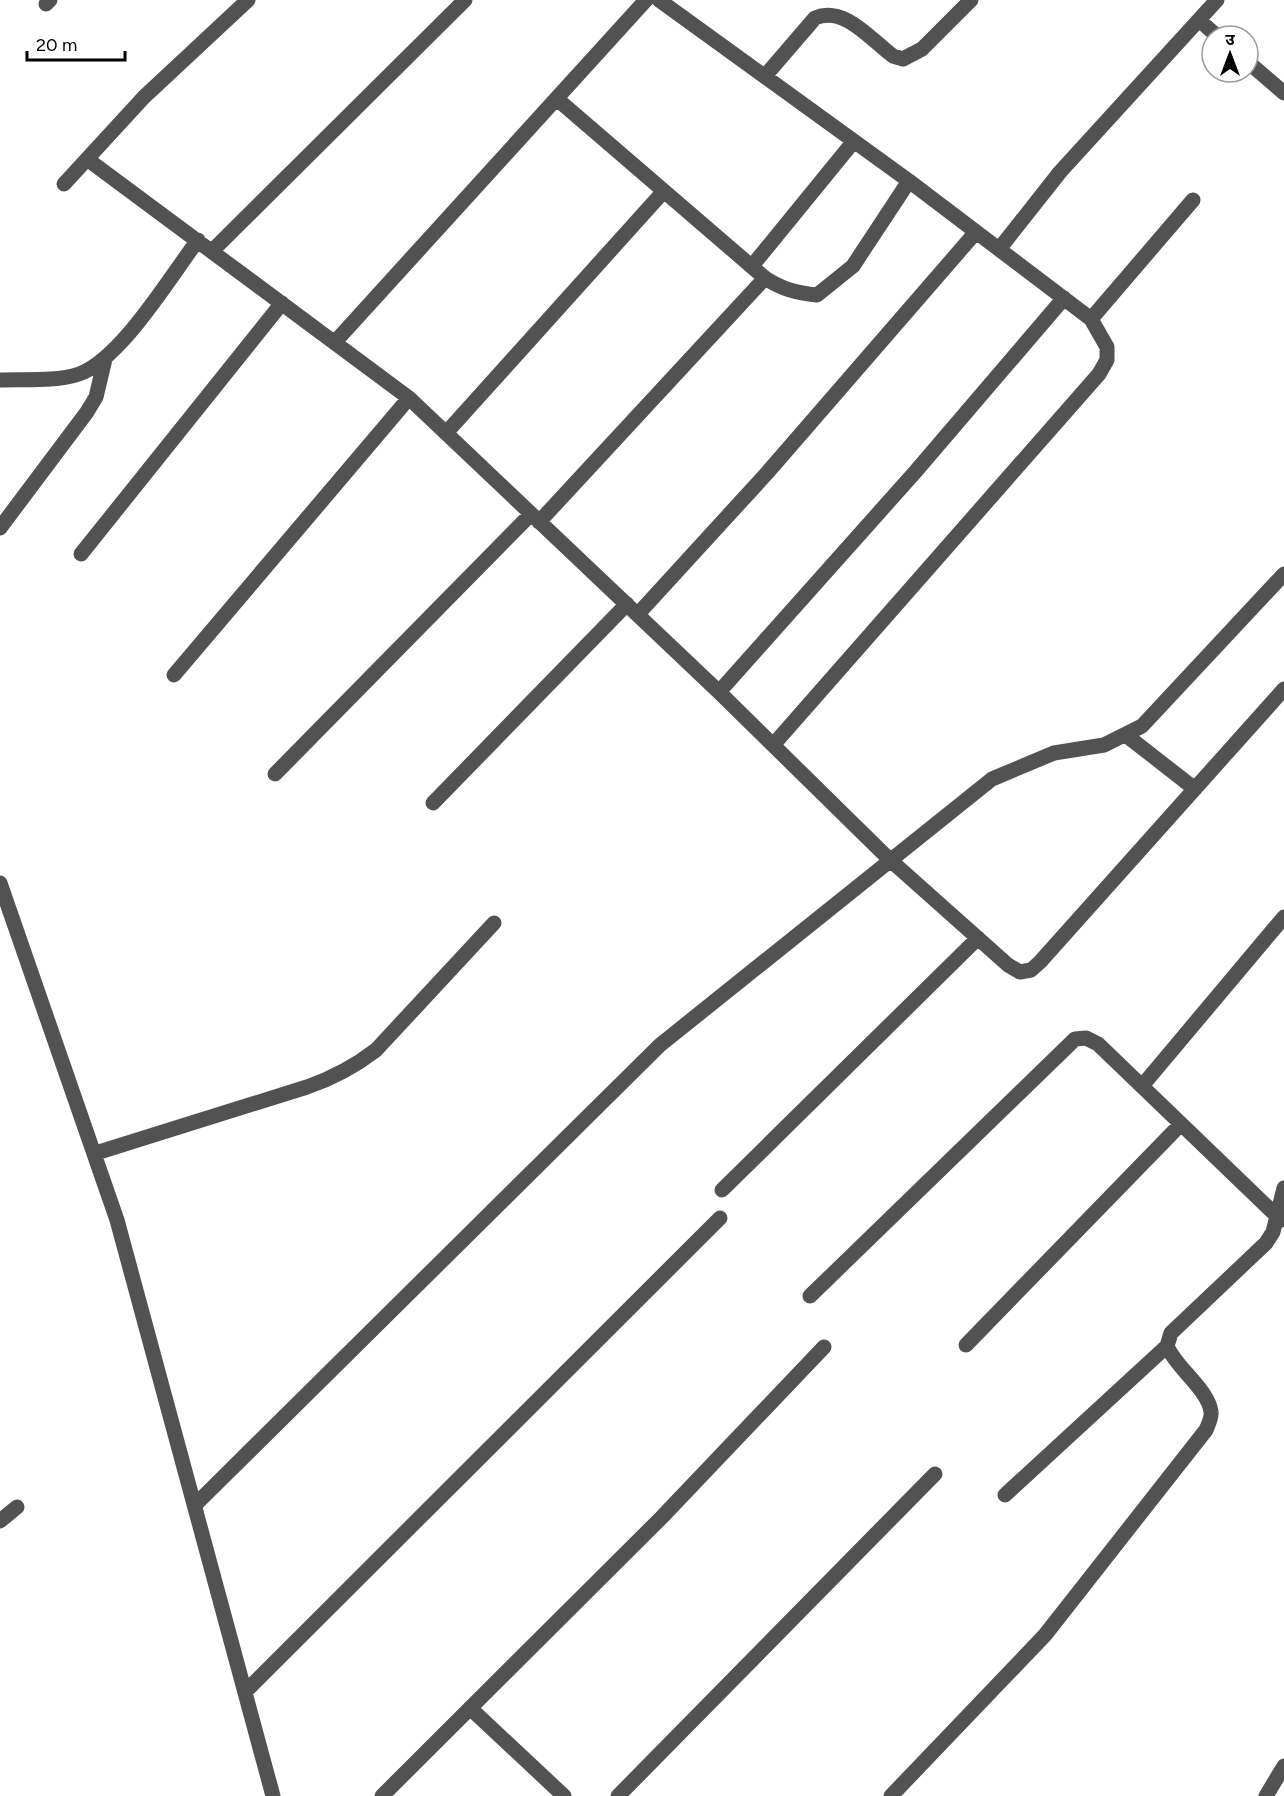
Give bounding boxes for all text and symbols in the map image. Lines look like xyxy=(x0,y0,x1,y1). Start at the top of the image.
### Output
scale bar xyxy=(27,24,124,62)
north arrow xyxy=(1200,24,1260,84)
text: उ xyxy=(1225,30,1235,49)
text: 20 m xyxy=(36,34,77,56)

